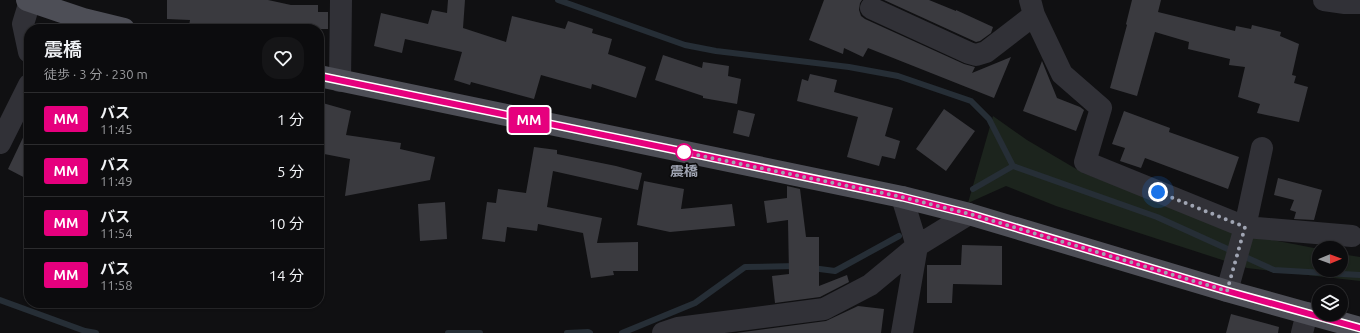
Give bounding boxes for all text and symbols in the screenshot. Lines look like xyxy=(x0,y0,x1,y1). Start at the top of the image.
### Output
button: heart xyxy=(262,37,304,79)
text: 震橋 xyxy=(44,38,82,60)
text: 徒歩 · 3 分 · 230 m xyxy=(44,67,148,81)
text: バス xyxy=(100,104,130,121)
line badge: MM xyxy=(511,107,547,133)
text: MM xyxy=(54,111,78,127)
text: 1 分 xyxy=(277,111,304,128)
text: MM xyxy=(517,112,541,128)
text: 11:45 xyxy=(100,122,133,136)
marker: 震橋 xyxy=(675,143,693,161)
text: バス xyxy=(100,156,130,173)
text: MM xyxy=(54,163,78,179)
text: 5 分 xyxy=(277,163,304,180)
place label: 震橋 xyxy=(670,163,698,179)
text: 11:49 xyxy=(100,174,133,188)
your location xyxy=(1148,182,1168,202)
text: バス xyxy=(100,208,130,225)
text: MM xyxy=(54,215,78,231)
text: 10 分 xyxy=(269,215,304,232)
text: 11:54 xyxy=(100,226,133,240)
north arrow xyxy=(1312,241,1348,277)
map controls xyxy=(1312,241,1348,321)
text: バス xyxy=(100,260,130,277)
text: MM xyxy=(54,267,78,283)
text: 14 分 xyxy=(269,267,304,284)
text: 11:58 xyxy=(100,278,133,292)
button: layers xyxy=(1312,285,1348,321)

